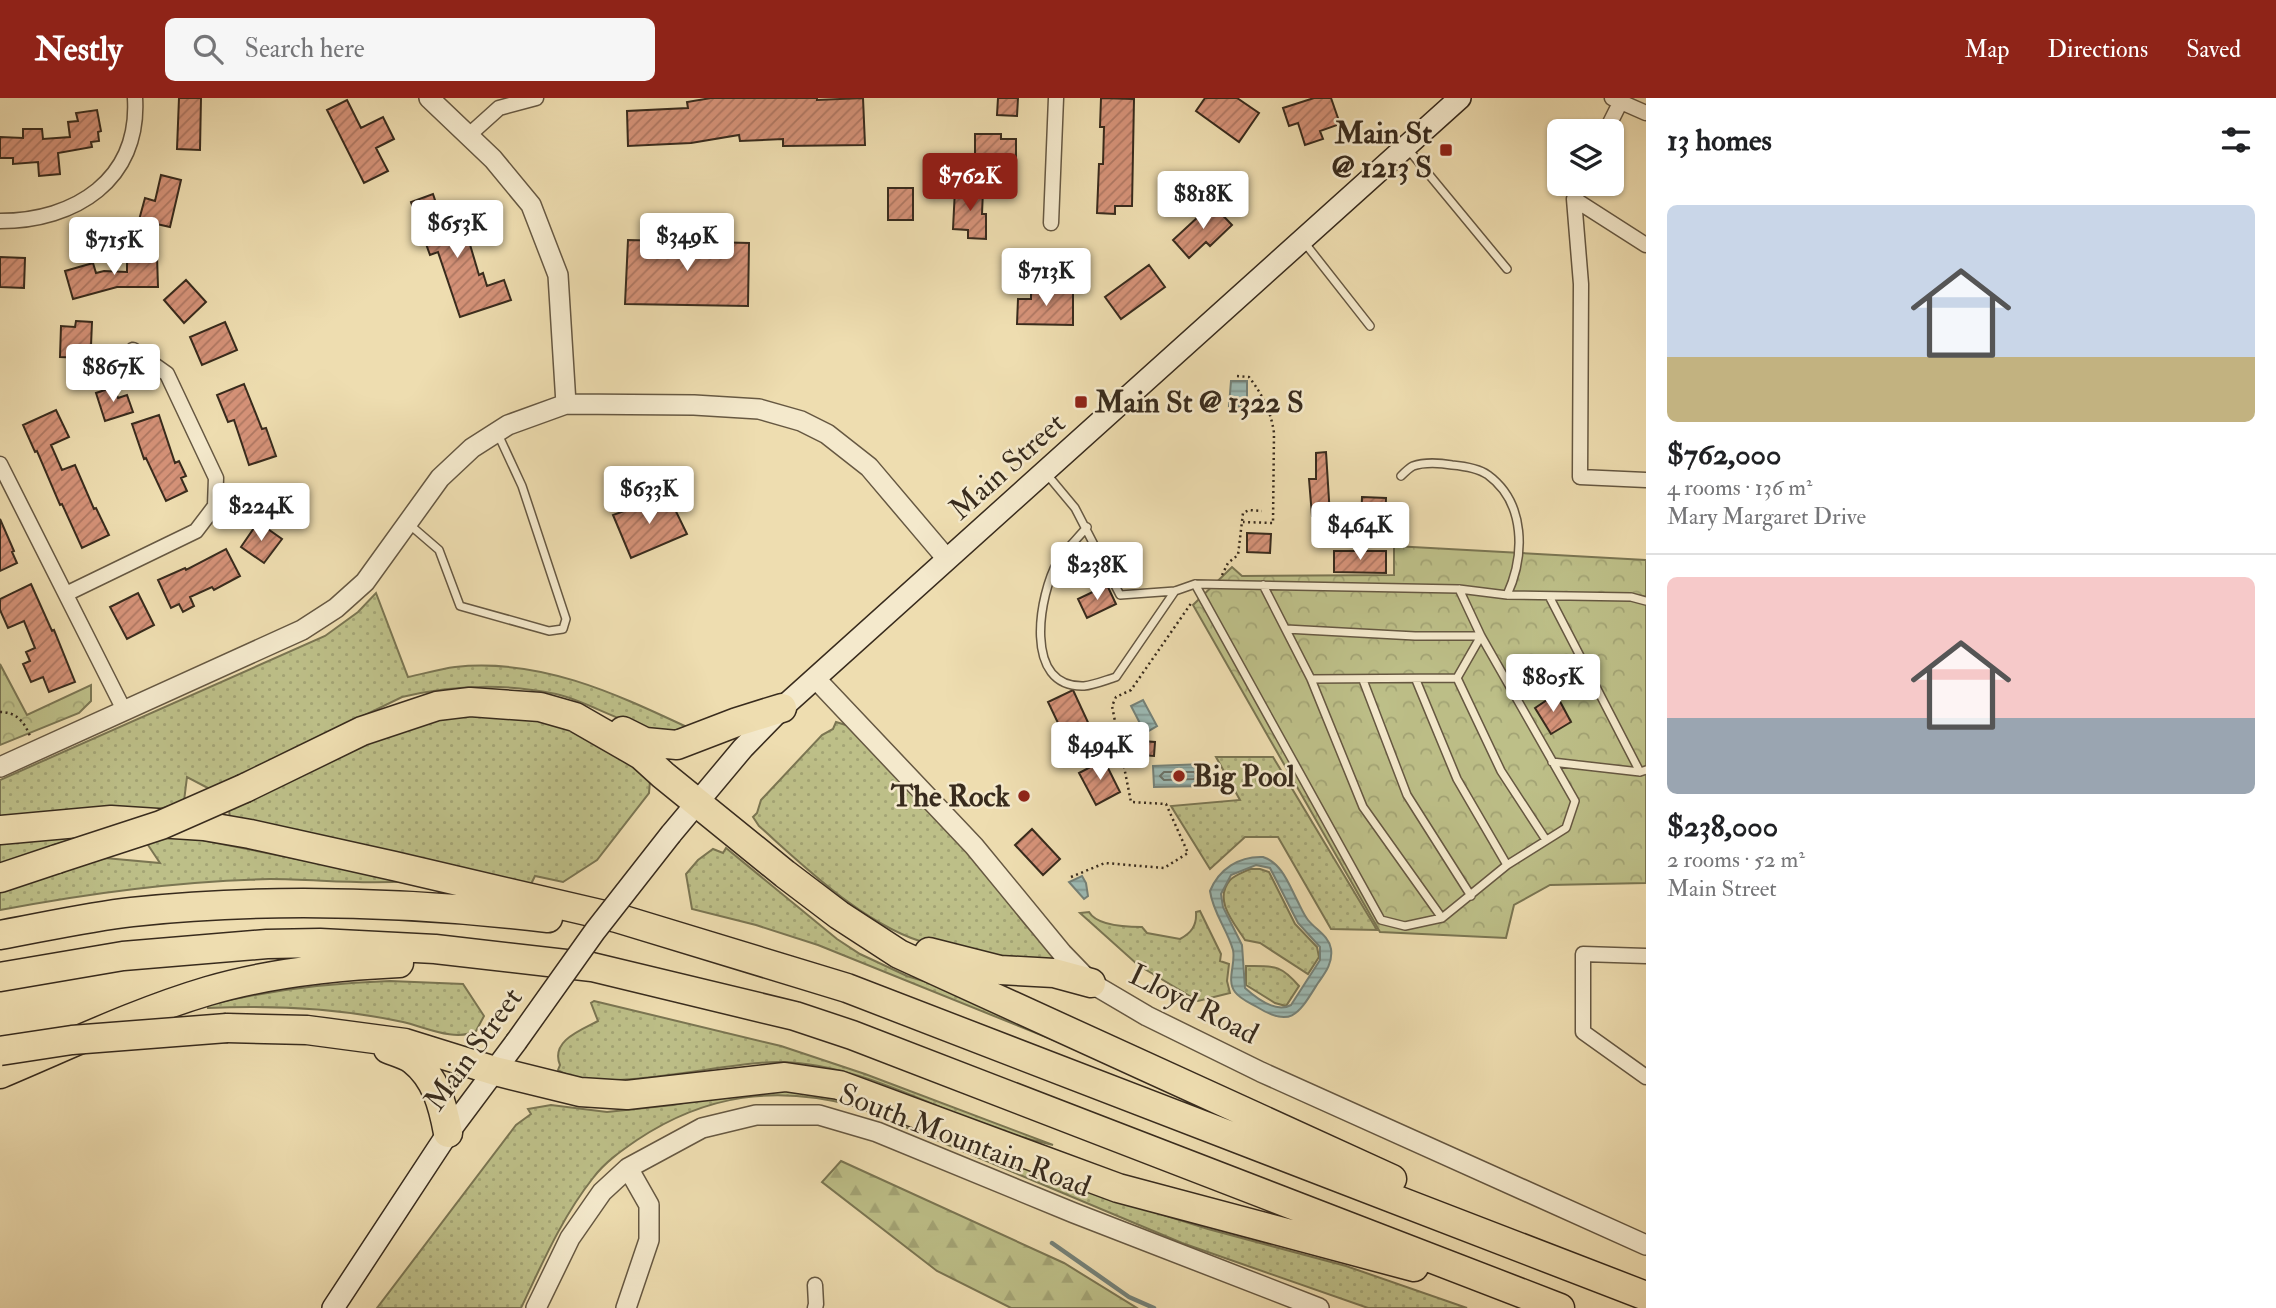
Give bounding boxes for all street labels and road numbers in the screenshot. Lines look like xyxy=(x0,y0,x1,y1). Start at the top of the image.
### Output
street label: Main Street xyxy=(942,405,1073,528)
street label: Lloyd Road xyxy=(1123,956,1265,1053)
street label: Main Street xyxy=(416,980,531,1118)
street label: South Mountain Road xyxy=(834,1075,1096,1206)

